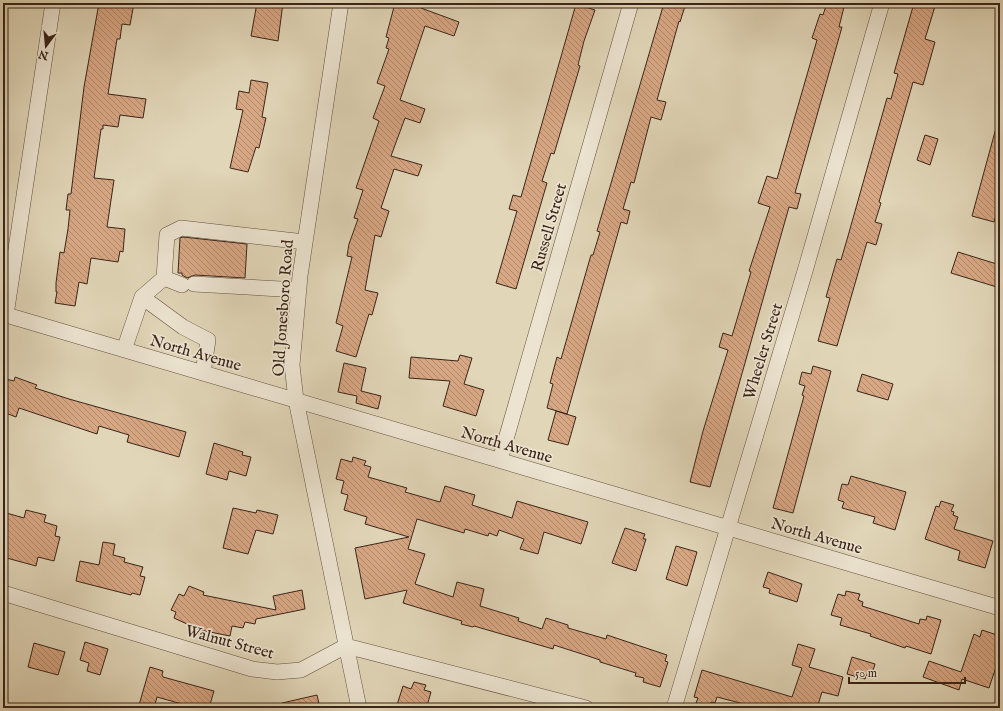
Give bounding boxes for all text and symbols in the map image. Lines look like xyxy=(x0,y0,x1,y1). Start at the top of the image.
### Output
north arrow xyxy=(26,26,66,66)
text: N xyxy=(37,46,51,63)
street label: Russell Street xyxy=(528,181,572,274)
street label: Old Jonesboro Road xyxy=(269,239,299,377)
street label: Wheeler Street xyxy=(740,300,788,402)
street label: North Avenue xyxy=(147,331,243,377)
street label: North Avenue xyxy=(458,423,554,469)
street label: North Avenue xyxy=(768,514,864,560)
street label: Walnut Street xyxy=(183,621,277,664)
scale bar xyxy=(849,659,965,685)
text: 50 m xyxy=(855,666,877,681)

